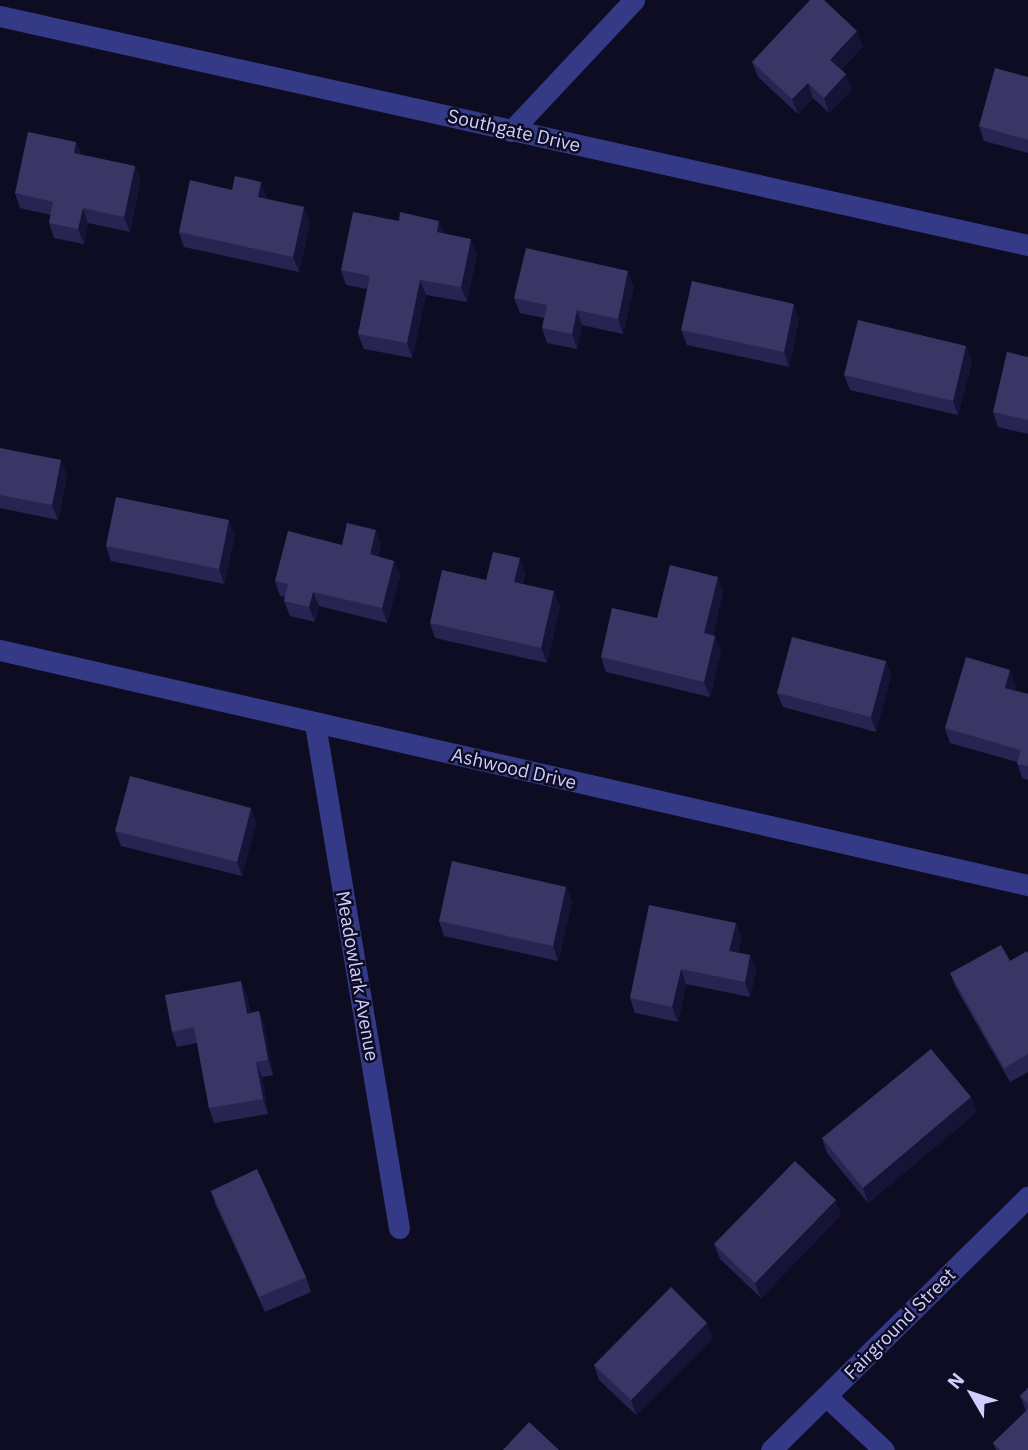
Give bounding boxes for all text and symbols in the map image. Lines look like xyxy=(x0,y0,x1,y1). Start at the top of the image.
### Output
street label: Southgate Drive xyxy=(445,105,583,157)
street label: Ashwood Drive xyxy=(449,744,579,794)
street label: Meadowlark Avenue xyxy=(331,889,383,1063)
street label: Fairground Street xyxy=(840,1264,960,1384)
north arrow xyxy=(937,1359,1007,1429)
text: N xyxy=(942,1368,969,1394)

